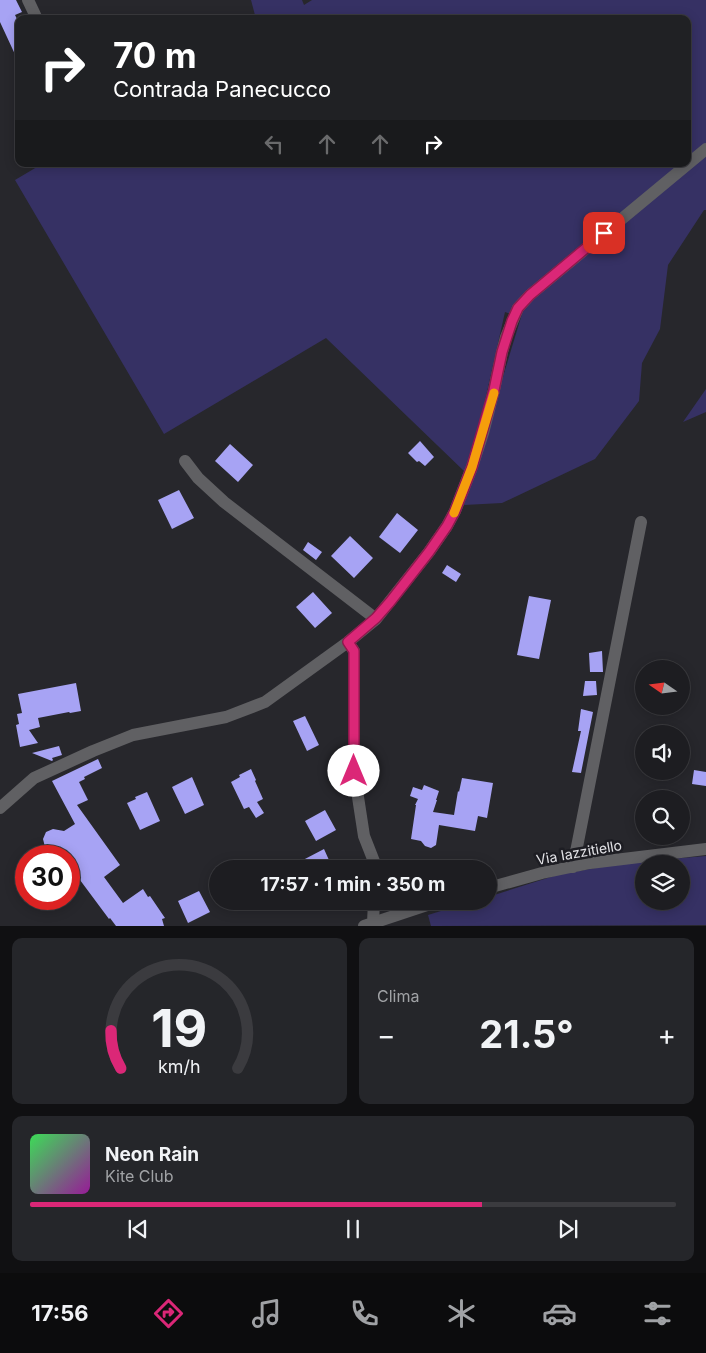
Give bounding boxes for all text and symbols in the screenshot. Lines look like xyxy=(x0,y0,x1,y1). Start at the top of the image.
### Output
text: 70 m xyxy=(113,34,197,76)
icon: right xyxy=(30,35,95,100)
text: Contrada Panecucco xyxy=(113,76,331,102)
icon: left xyxy=(260,130,288,158)
icon: ahead xyxy=(313,130,341,158)
icon: ahead xyxy=(366,130,394,158)
icon: right xyxy=(419,130,447,158)
pin xyxy=(583,212,625,254)
icon: arrive xyxy=(590,219,618,247)
north arrow xyxy=(635,660,690,715)
map controls xyxy=(635,660,690,910)
button: sound xyxy=(635,725,690,780)
position arrow xyxy=(327,744,379,796)
button: search xyxy=(635,790,690,845)
street label: Via Iazzitiello xyxy=(535,836,623,868)
speed limit sign: 30 xyxy=(15,845,80,910)
button: layers xyxy=(635,855,690,910)
text: 17:57 · 1 min · 350 m xyxy=(261,873,445,896)
text: Clima xyxy=(377,986,419,1006)
text: 19 xyxy=(151,997,208,1060)
text: 21.5° xyxy=(479,1011,574,1057)
text: − xyxy=(377,1018,396,1052)
text: + xyxy=(657,1018,676,1052)
text: km/h xyxy=(158,1056,201,1077)
text: Neon Rain xyxy=(105,1143,199,1166)
text: Kite Club xyxy=(105,1166,174,1186)
icon: previous xyxy=(124,1215,152,1243)
icon: pause xyxy=(339,1215,367,1243)
icon: next xyxy=(554,1215,582,1243)
icon: directions xyxy=(151,1296,186,1331)
icon: music xyxy=(249,1296,284,1331)
icon: phone xyxy=(347,1296,382,1331)
icon: climate xyxy=(444,1296,479,1331)
icon: car xyxy=(542,1296,577,1331)
icon: filters xyxy=(640,1296,675,1331)
text: 17:56 xyxy=(31,1300,89,1326)

